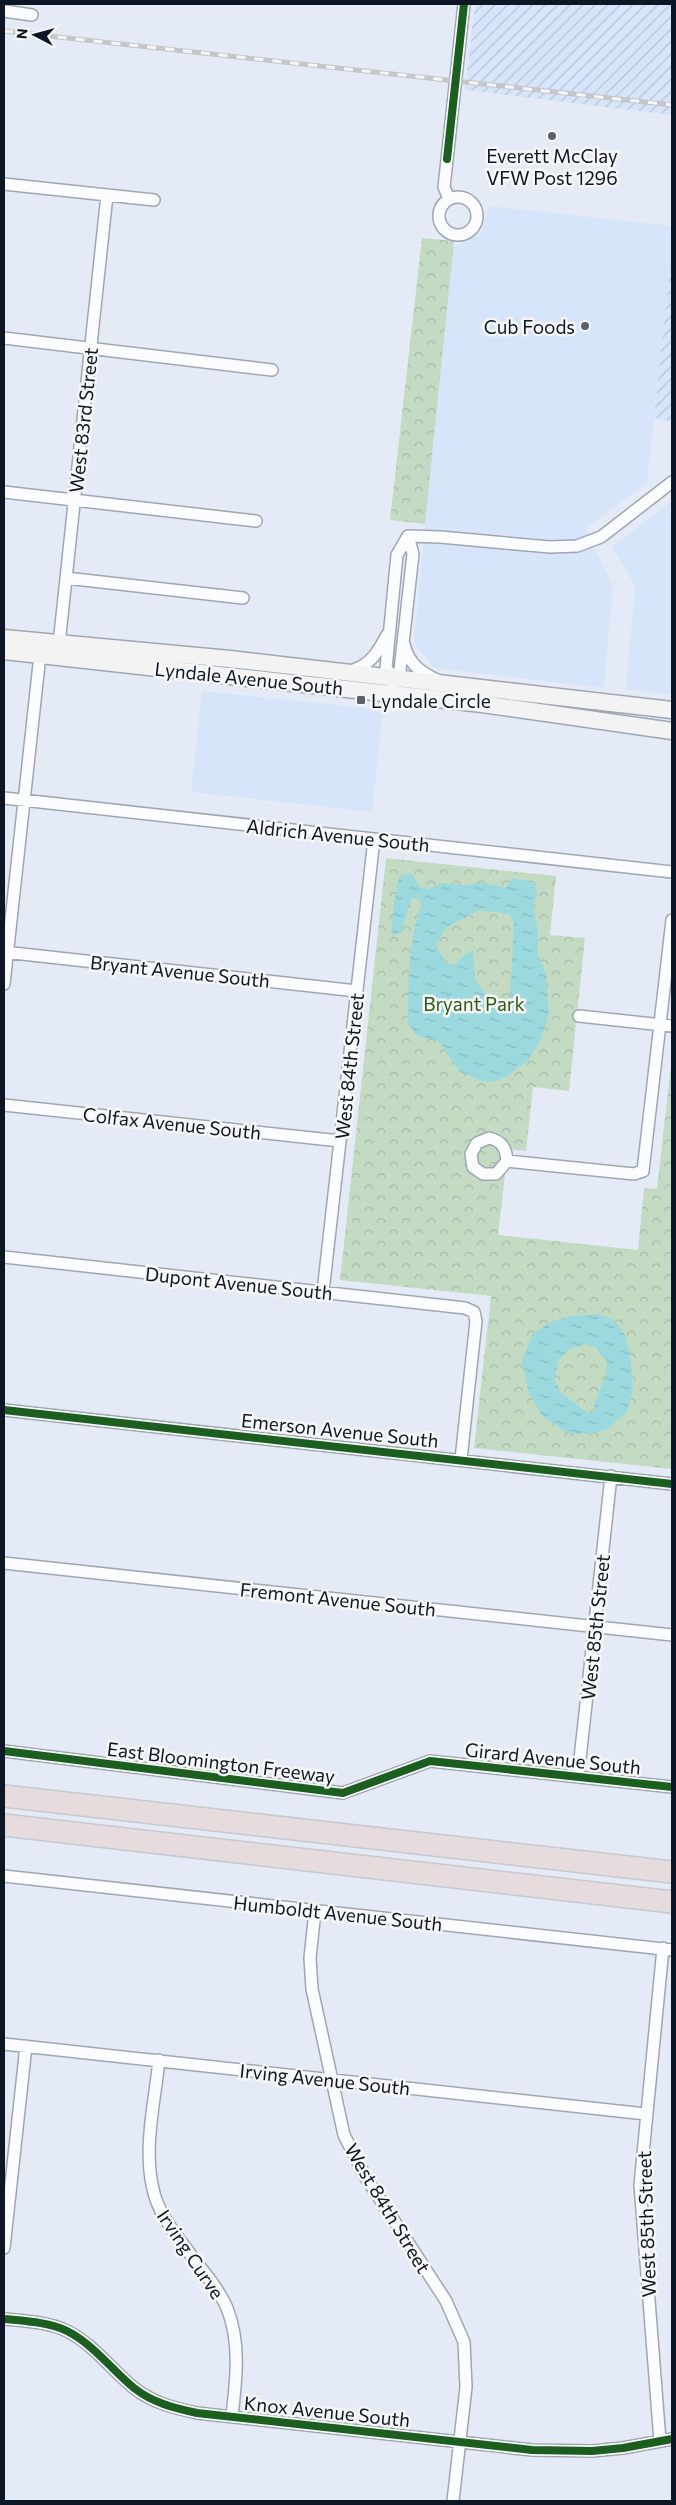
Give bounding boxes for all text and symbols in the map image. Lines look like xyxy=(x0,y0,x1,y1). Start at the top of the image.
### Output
north arrow xyxy=(10,10,60,60)
text: N xyxy=(13,27,31,40)
marker: Everett McClay VFW Post 1296 xyxy=(546,130,558,142)
place label: Everett McClay VFW Post 1296 xyxy=(486,144,618,189)
place label: Cub Foods xyxy=(484,315,575,338)
marker: Cub Foods xyxy=(579,320,591,332)
street label: West 83rd Street xyxy=(64,346,102,494)
street label: Lyndale Avenue South xyxy=(154,657,344,699)
place label: Lyndale Circle xyxy=(371,689,491,712)
marker: Lyndale Circle xyxy=(355,694,367,706)
street label: Aldrich Avenue South xyxy=(245,814,431,856)
street label: Bryant Avenue South xyxy=(89,950,271,992)
street label: West 84th Street xyxy=(330,991,368,1140)
park label: Bryant Park xyxy=(423,992,525,1015)
street label: Colfax Avenue South xyxy=(82,1102,262,1144)
street label: Dupont Avenue South xyxy=(144,1262,334,1304)
street label: Emerson Avenue South xyxy=(240,1408,440,1452)
street label: West 85th Street xyxy=(576,1553,614,1701)
street label: Fremont Avenue South xyxy=(239,1577,437,1621)
street label: East Bloomington Freeway xyxy=(106,1737,336,1787)
street label: Girard Avenue South xyxy=(464,1737,642,1779)
street label: Humboldt Avenue South xyxy=(232,1891,444,1935)
street label: Irving Avenue South xyxy=(239,2059,411,2099)
street label: West 84th Street xyxy=(340,2139,436,2277)
street label: West 85th Street xyxy=(632,2150,660,2298)
street label: Irving Curve xyxy=(153,2205,229,2303)
street label: Knox Avenue South xyxy=(243,2391,411,2431)

